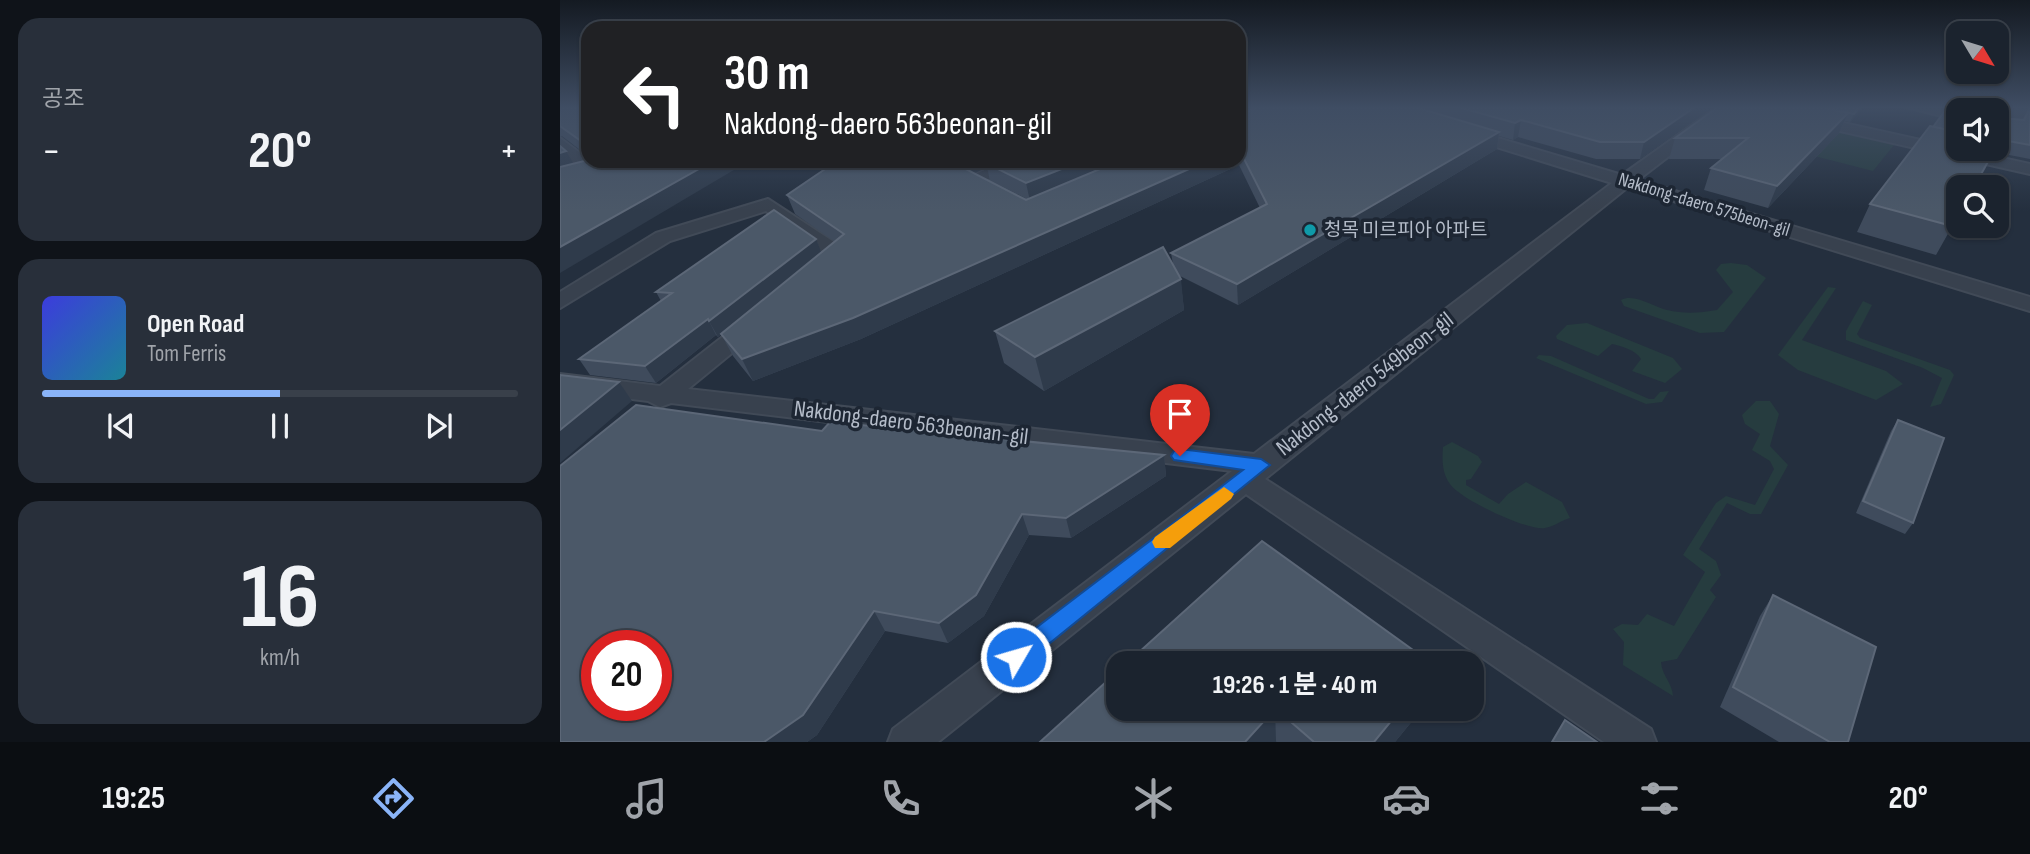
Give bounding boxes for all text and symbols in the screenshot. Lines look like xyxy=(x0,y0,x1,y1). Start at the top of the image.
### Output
north arrow xyxy=(1946,21,2009,84)
map controls xyxy=(1946,21,2009,238)
text: 30 m xyxy=(724,45,809,104)
icon: left xyxy=(609,49,700,140)
text: 공조 xyxy=(42,85,84,113)
button: sound xyxy=(1946,98,2009,161)
text: Nakdong-daero 563beonan-gil xyxy=(724,105,1052,144)
text: 20° xyxy=(248,120,312,183)
text: − xyxy=(42,129,61,174)
text: + xyxy=(499,129,518,174)
street label: Nakdong-daero 575beon-gil xyxy=(1615,168,1793,242)
button: search xyxy=(1946,175,2009,238)
place label: 청목 미르피아 아파트 xyxy=(1324,219,1487,242)
marker: 청목 미르피아 아파트 xyxy=(1302,222,1318,238)
street label: Nakdong-daero 549beon-gil xyxy=(1271,306,1459,462)
text: Open Road xyxy=(147,309,244,340)
text: Tom Ferris xyxy=(147,340,226,368)
pin xyxy=(1150,384,1210,456)
street label: Nakdong-daero 563beonan-gil xyxy=(792,395,1030,451)
icon: arrive xyxy=(1161,395,1199,433)
icon: previous xyxy=(102,407,140,445)
icon: pause xyxy=(261,407,299,445)
icon: next xyxy=(420,407,458,445)
text: 16 xyxy=(241,544,319,653)
position arrow xyxy=(979,620,1053,694)
speed limit sign: 20 xyxy=(581,630,672,721)
text: km/h xyxy=(260,644,300,672)
text: 19:26 · 1 분 · 40 m xyxy=(1213,670,1377,701)
icon: directions xyxy=(369,774,418,823)
icon: music xyxy=(622,774,671,823)
icon: phone xyxy=(876,774,925,823)
icon: climate xyxy=(1129,774,1178,823)
icon: car xyxy=(1382,774,1431,823)
icon: filters xyxy=(1635,774,1684,823)
text: 19:25 xyxy=(102,779,165,818)
text: 20° xyxy=(1889,779,1928,818)

